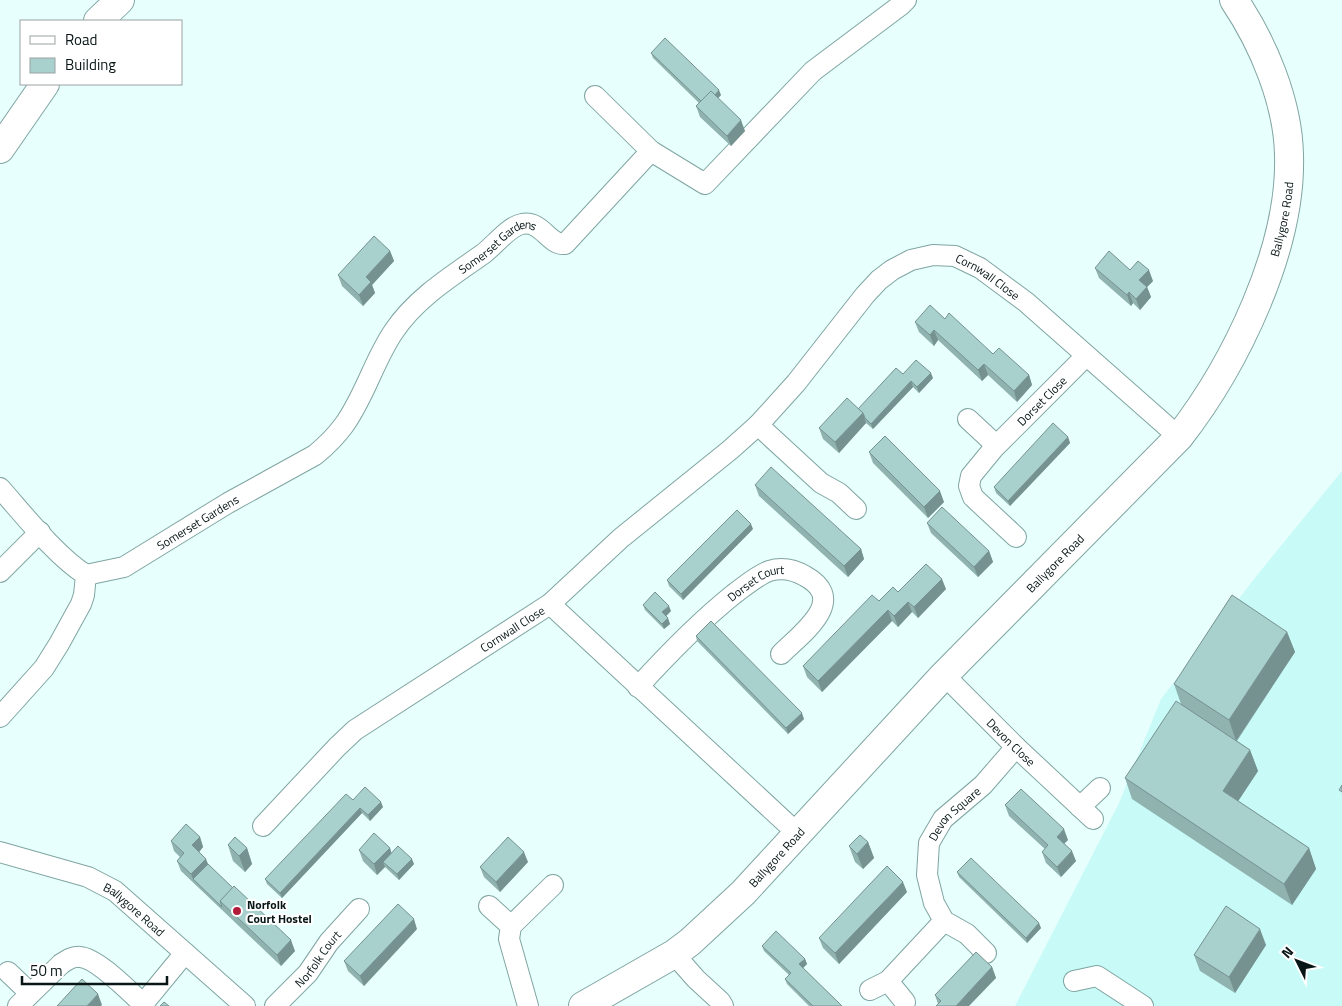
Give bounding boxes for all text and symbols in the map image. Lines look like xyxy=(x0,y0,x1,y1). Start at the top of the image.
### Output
legend xyxy=(20,20,182,85)
text: Road xyxy=(65,28,97,51)
text: Building xyxy=(65,53,116,76)
street label: Ballygore Road xyxy=(1264,181,1298,259)
street label: Somerset Gardens xyxy=(454,214,541,278)
street label: Cornwall Close xyxy=(953,248,1024,304)
street label: Dorset Close xyxy=(1012,371,1071,430)
street label: Somerset Gardens xyxy=(153,489,242,554)
street label: Ballygore Road xyxy=(1021,529,1088,597)
street label: Dorset Court xyxy=(723,559,785,606)
street label: Cornwall Close xyxy=(476,600,548,657)
street label: Devon Close xyxy=(982,713,1040,770)
street label: Devon Square xyxy=(923,782,985,844)
street label: Ballygore Road xyxy=(743,823,809,891)
street label: Ballygore Road xyxy=(100,877,169,941)
place label: Norfolk Court Hostel xyxy=(247,895,312,928)
marker: Norfolk Court Hostel xyxy=(231,905,243,917)
street label: Norfolk Court xyxy=(290,925,346,991)
north arrow xyxy=(1272,936,1322,986)
text: N xyxy=(1276,941,1298,963)
scale bar xyxy=(22,954,168,986)
text: 50 m xyxy=(30,959,63,982)

